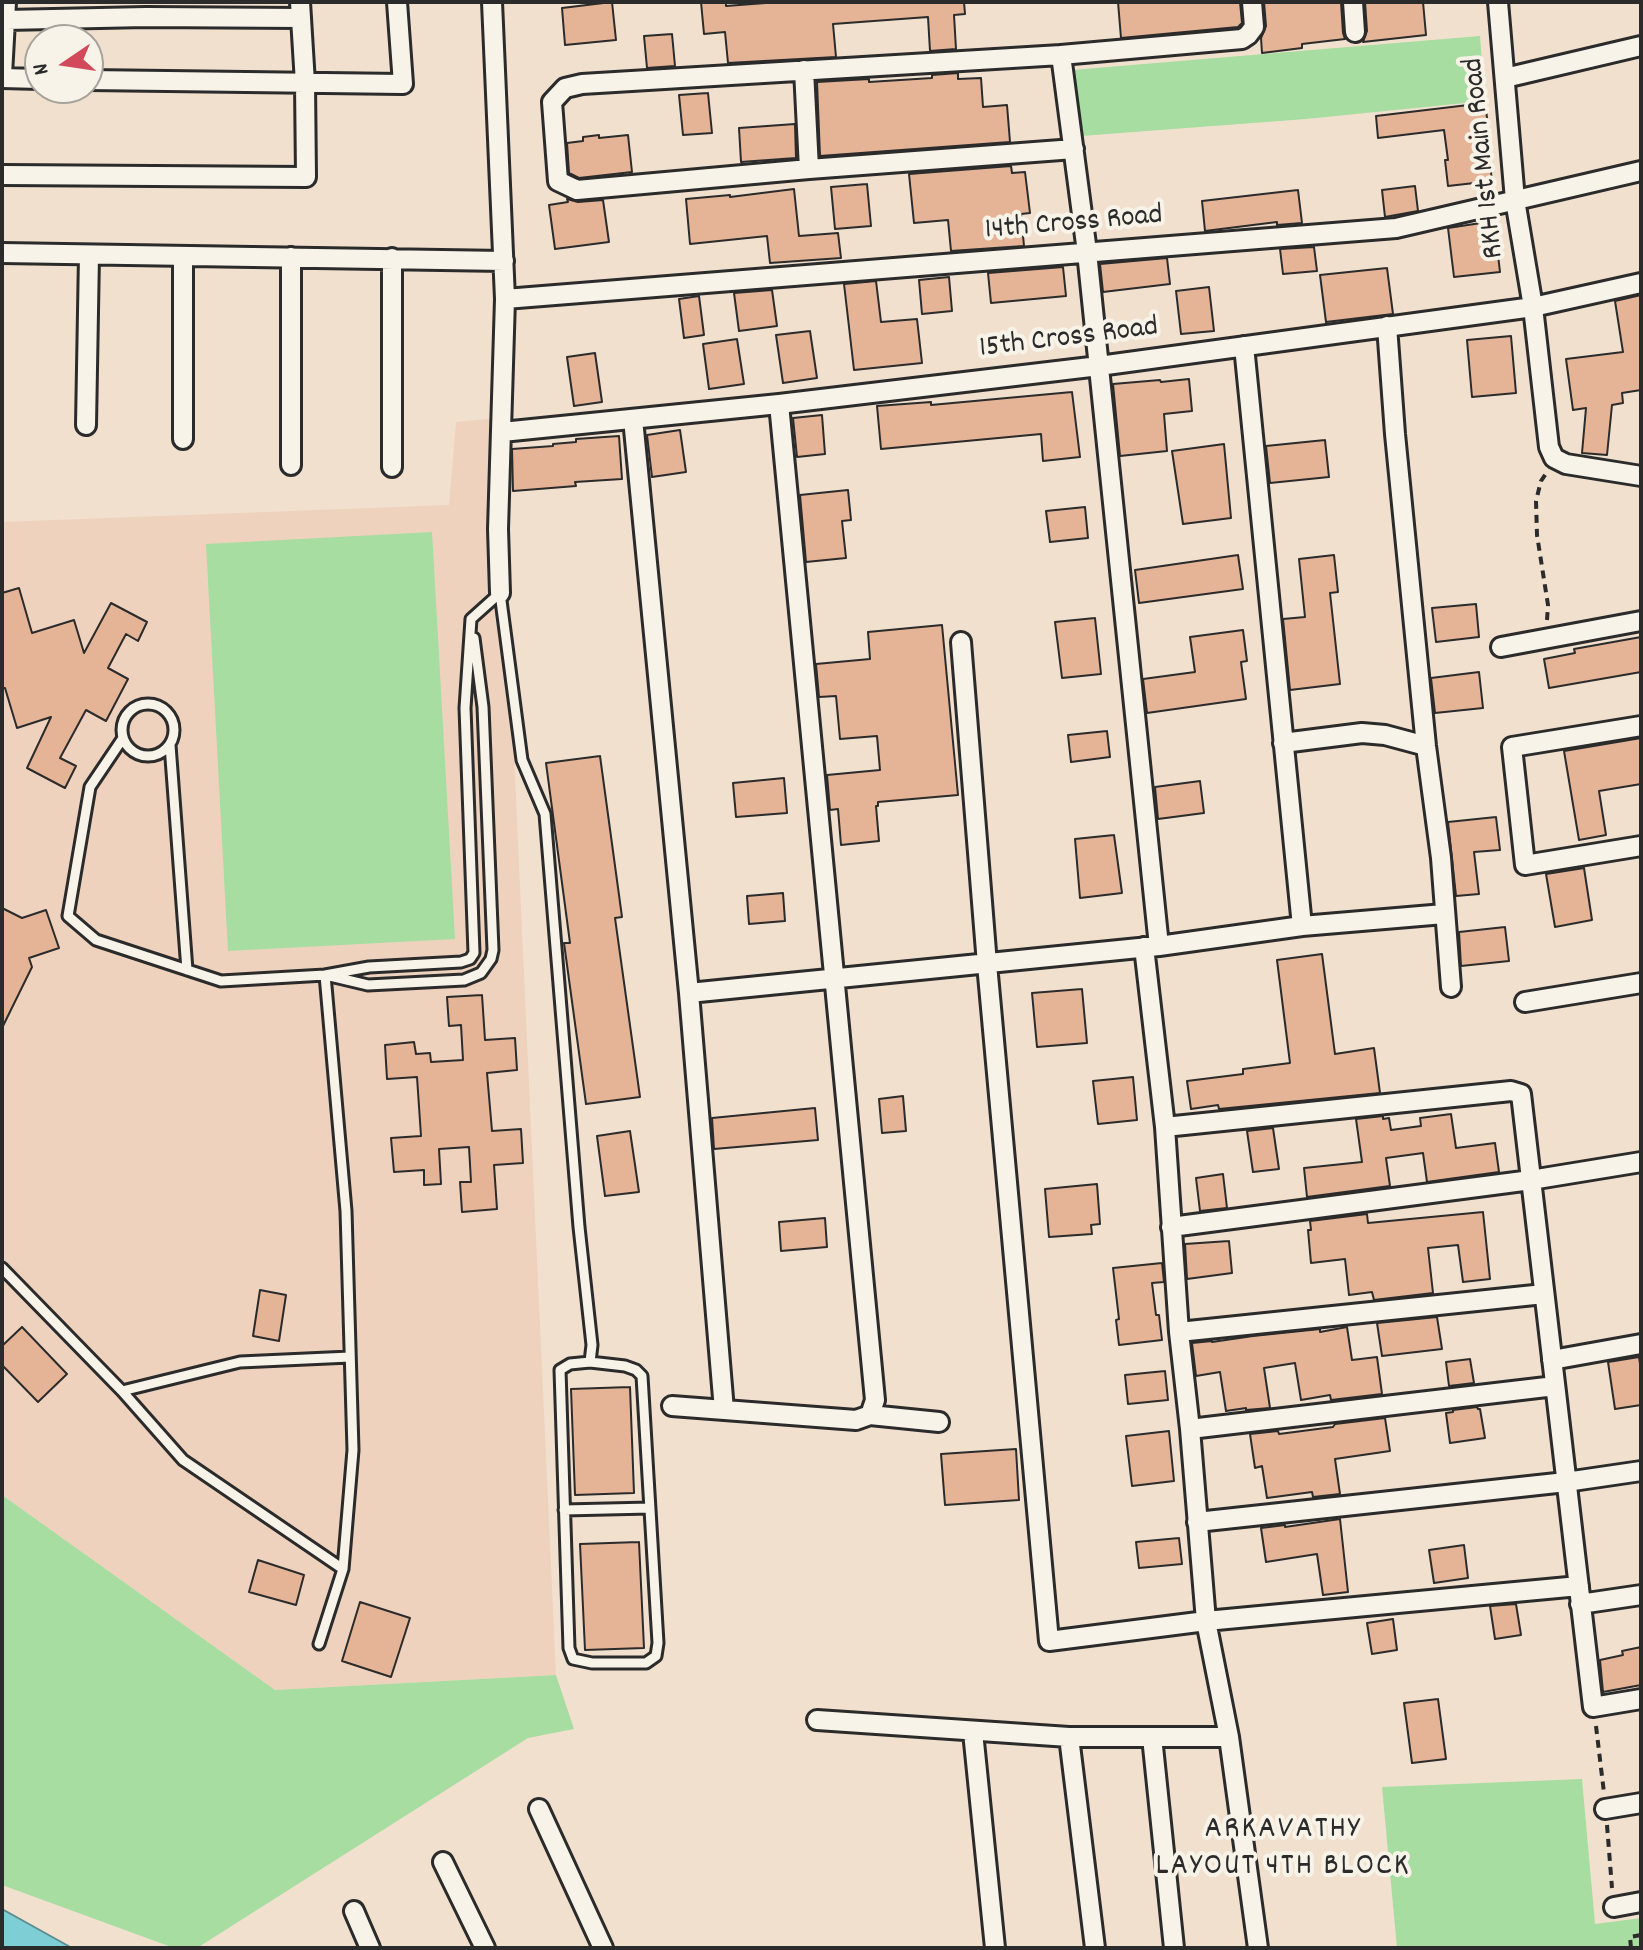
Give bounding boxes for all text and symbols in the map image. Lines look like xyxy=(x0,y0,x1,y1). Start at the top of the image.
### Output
north arrow xyxy=(24,24,104,104)
street label: RKH 1st Main Road xyxy=(1458,56,1514,260)
text: N xyxy=(26,60,58,78)
street label: 14th Cross Road xyxy=(984,199,1164,251)
street label: 15th Cross Road xyxy=(978,311,1160,369)
district label: ARKAVATHY LAYOUT 4TH BLOCK xyxy=(1155,1813,1411,1888)

